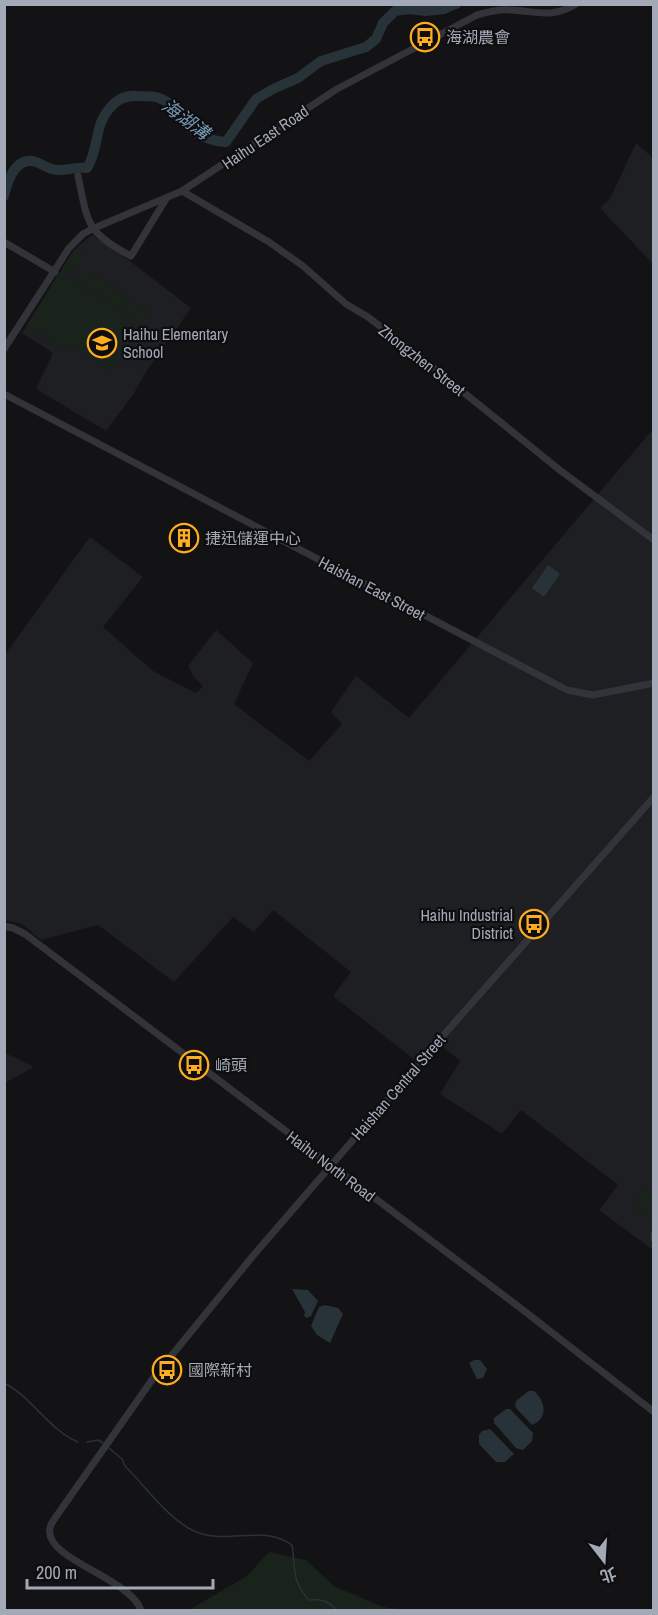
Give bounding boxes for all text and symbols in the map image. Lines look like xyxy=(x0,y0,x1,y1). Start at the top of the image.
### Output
bus stop icon: 海湖農會 xyxy=(409,21,441,53)
place label: 海湖農會 xyxy=(446,26,510,48)
water label: 海湖溝 xyxy=(157,93,217,147)
street label: Haihu East Road xyxy=(217,100,313,174)
street label: Zhongzhen Street xyxy=(374,319,470,401)
place label: Haihu Elementary School xyxy=(123,323,228,363)
school or university icon: Haihu Elementary School xyxy=(86,327,118,359)
building icon: 捷迅儲運中心 xyxy=(168,522,200,554)
place label: 捷迅儲運中心 xyxy=(205,527,301,549)
street label: Haishan East Street xyxy=(315,551,429,625)
place label: Haihu Industrial District xyxy=(420,904,513,944)
bus stop icon: Haihu Industrial District xyxy=(518,908,550,940)
street label: Haishan Central Street xyxy=(346,1029,450,1145)
bus stop icon: 崎頭 xyxy=(178,1049,210,1081)
place label: 崎頭 xyxy=(215,1054,247,1076)
street label: Haihu North Road xyxy=(282,1125,380,1207)
bus stop icon: 國際新村 xyxy=(151,1354,183,1386)
place label: 國際新村 xyxy=(188,1359,252,1381)
north arrow xyxy=(574,1531,634,1591)
scale bar xyxy=(27,1552,213,1590)
text: 200 m xyxy=(36,1560,77,1585)
text: 北 xyxy=(598,1562,619,1588)

